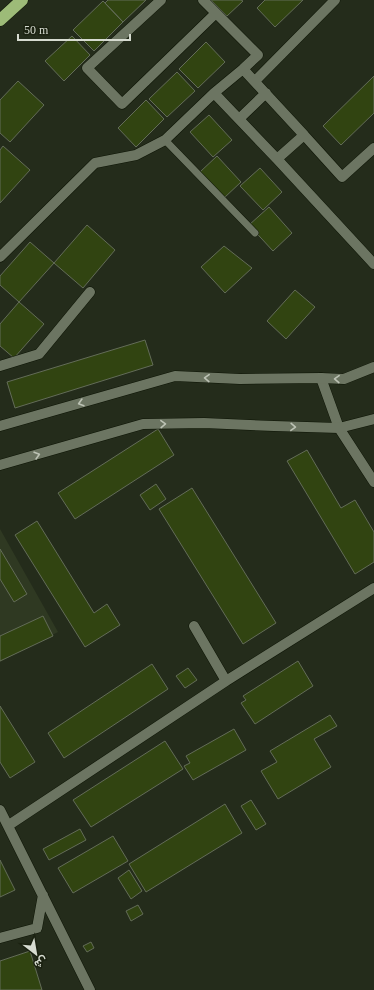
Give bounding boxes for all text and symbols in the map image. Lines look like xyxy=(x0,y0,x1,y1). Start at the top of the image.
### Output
scale bar xyxy=(18,16,130,42)
text: 50 m xyxy=(24,23,49,37)
one-way arrow xyxy=(204,373,210,382)
one-way arrow xyxy=(334,374,340,383)
one-way arrow xyxy=(78,398,85,407)
one-way arrow xyxy=(160,420,166,428)
one-way arrow xyxy=(290,423,296,431)
one-way arrow xyxy=(34,451,41,459)
north arrow xyxy=(16,934,56,974)
text: ش xyxy=(32,953,50,971)

